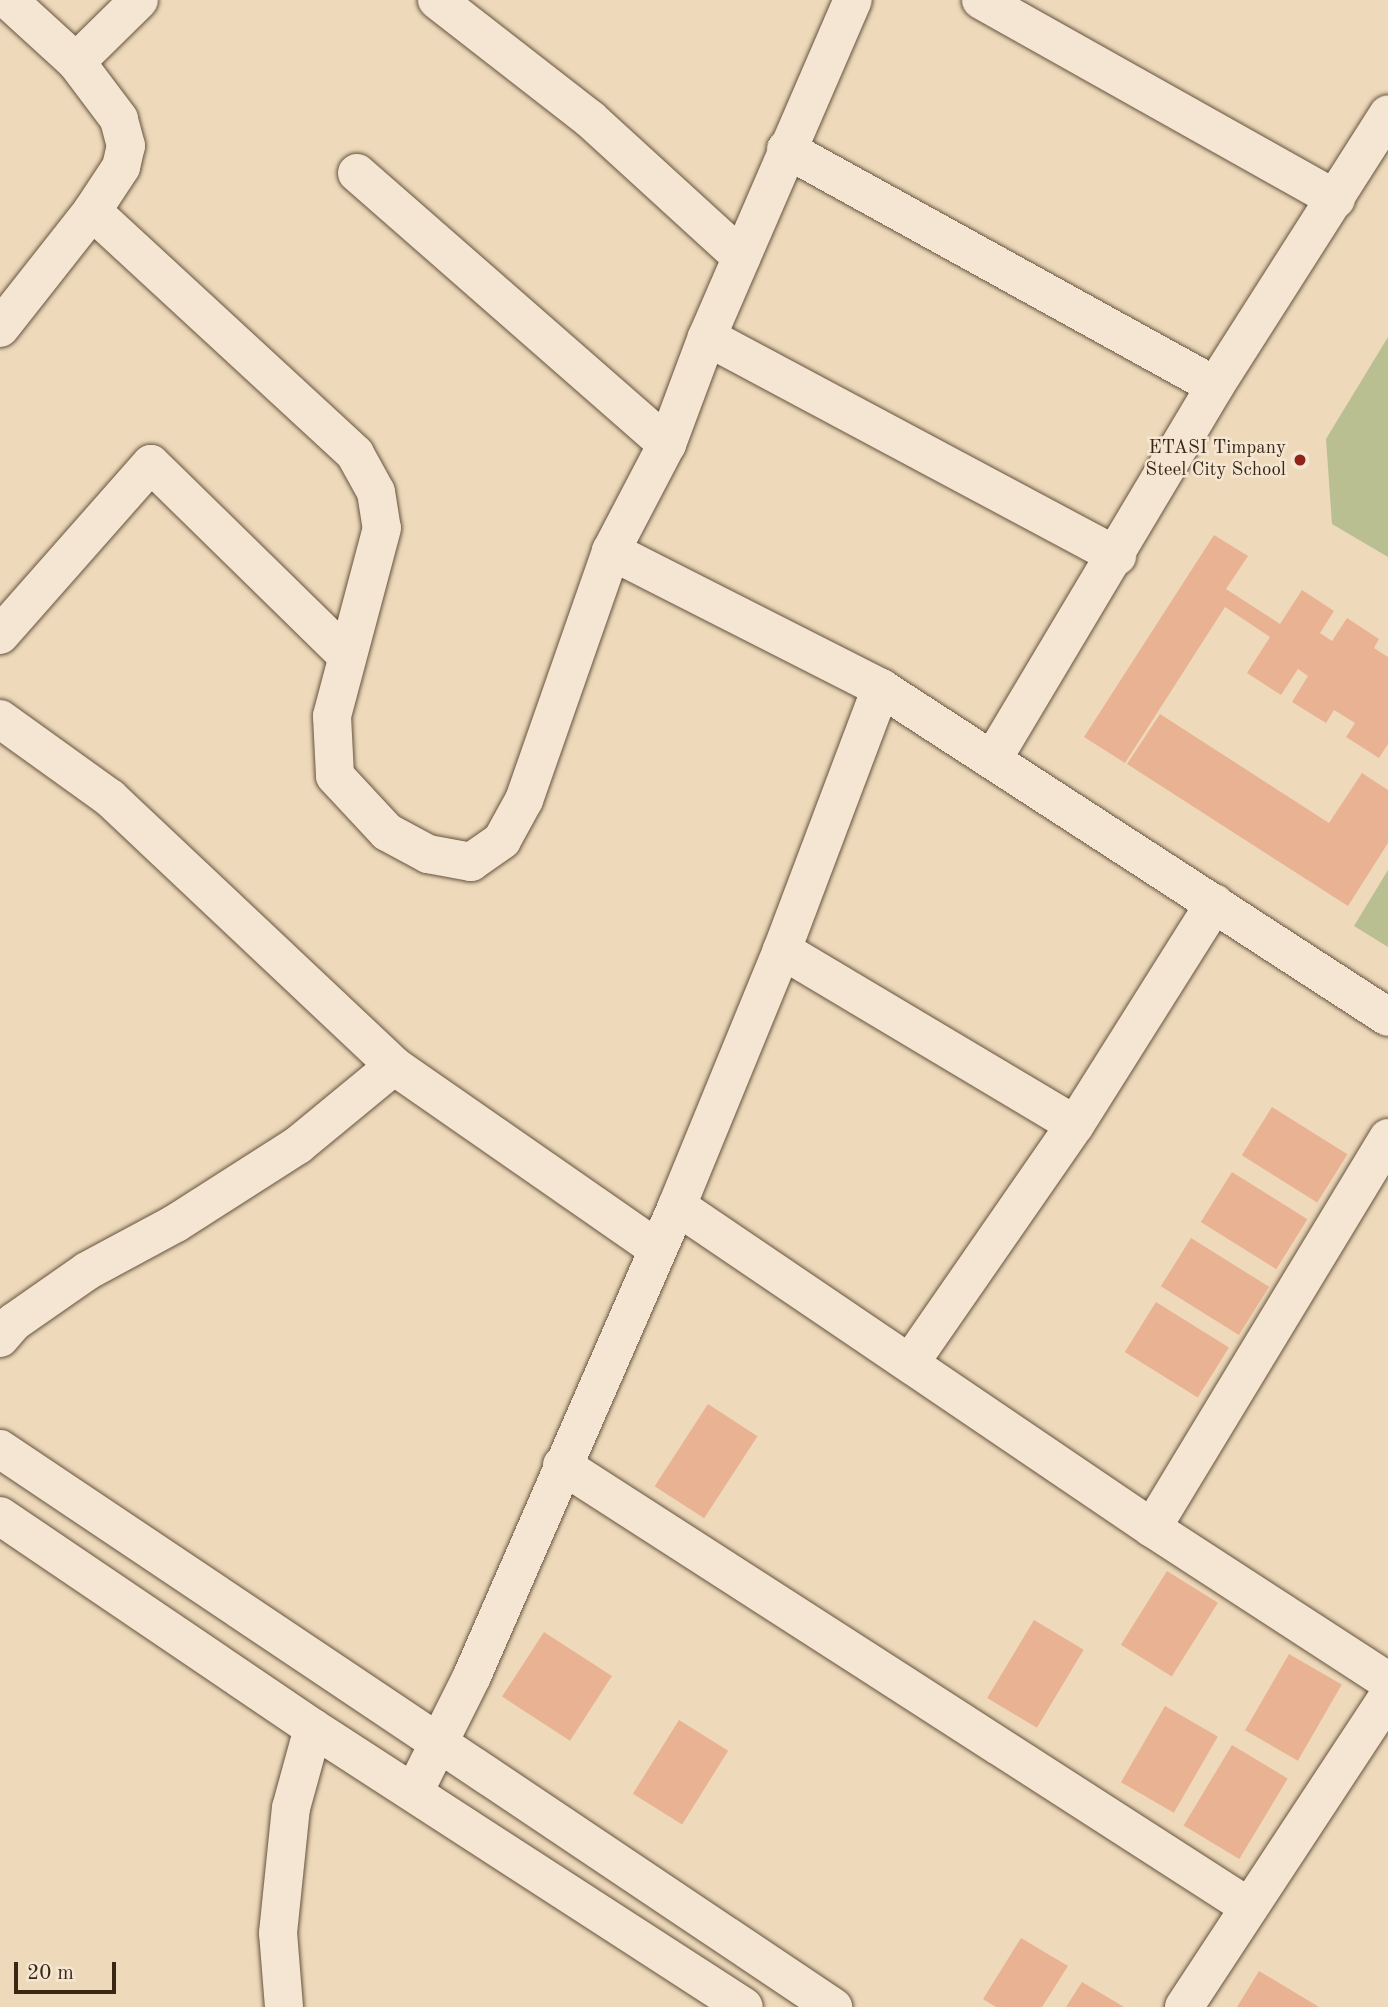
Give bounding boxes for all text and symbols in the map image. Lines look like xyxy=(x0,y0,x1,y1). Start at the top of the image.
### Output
place label: ETASI Timpany Steel City School xyxy=(1145,438,1286,482)
marker: ETASI Timpany Steel City School xyxy=(1292,452,1308,468)
scale bar xyxy=(18,1948,119,1992)
text: 20 m xyxy=(27,1963,74,1984)

